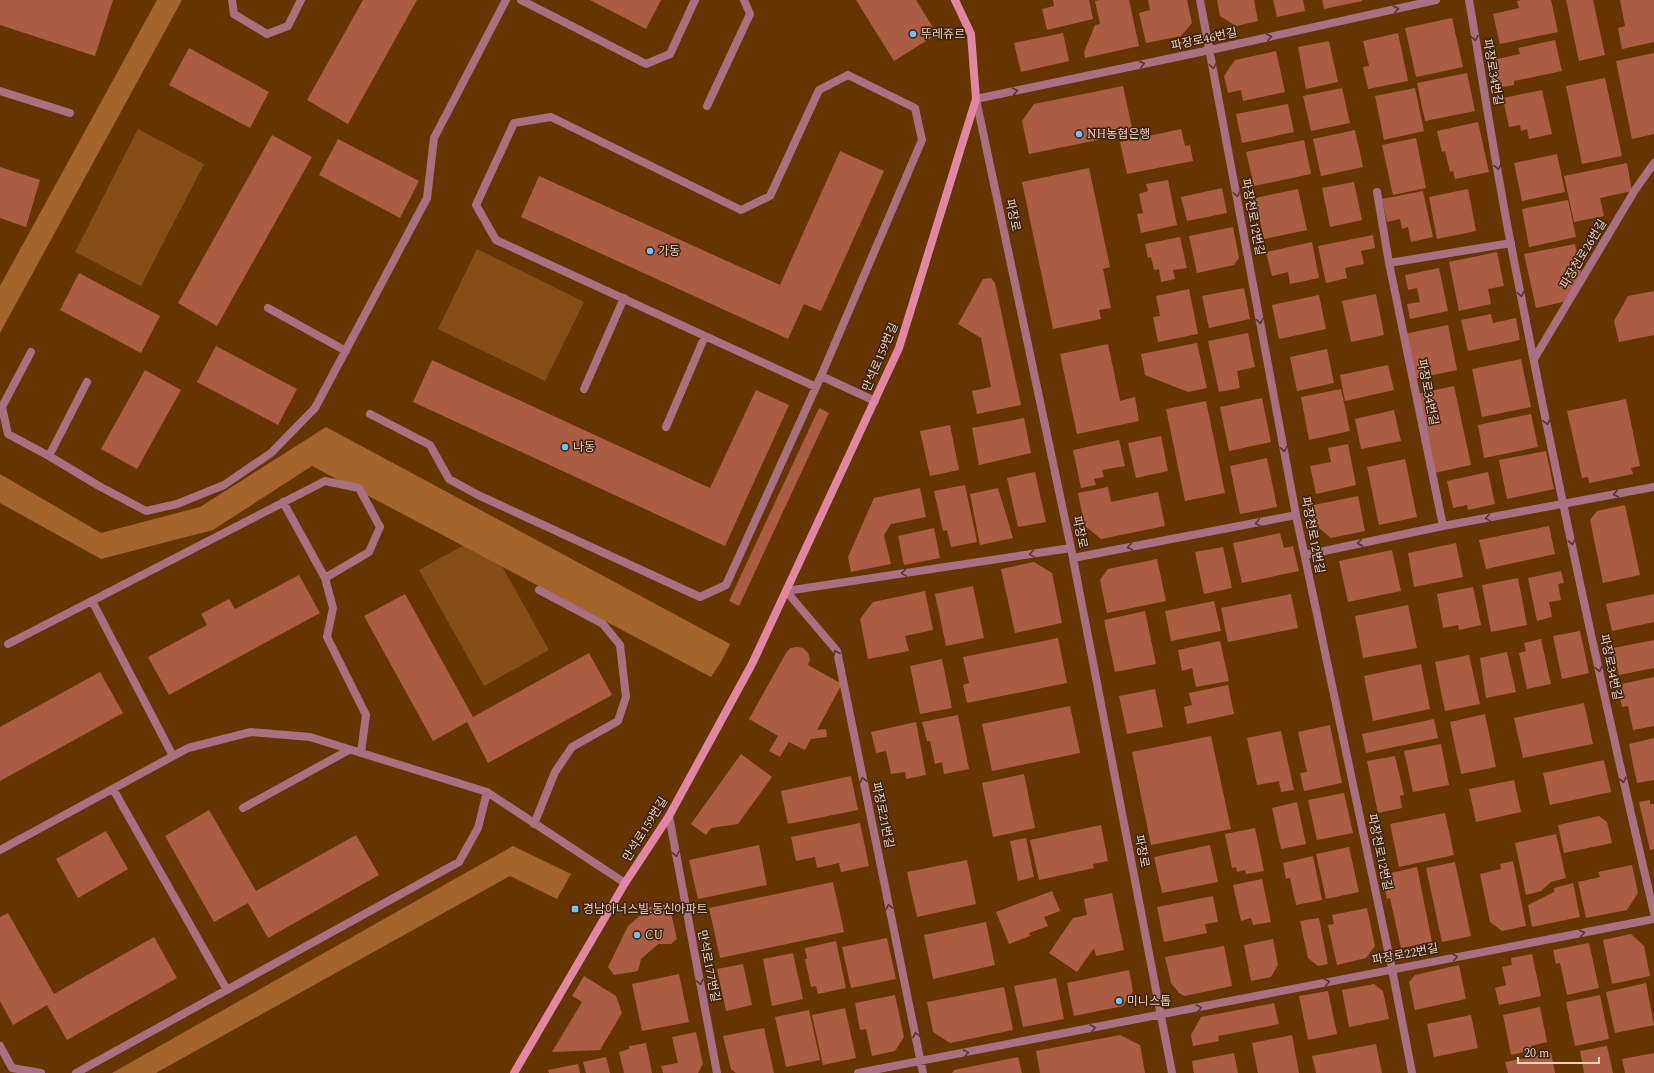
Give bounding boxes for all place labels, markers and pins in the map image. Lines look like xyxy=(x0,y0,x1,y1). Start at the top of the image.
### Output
place label: 뚜레쥬르 xyxy=(921,25,965,44)
marker: 뚜레쥬르 xyxy=(908,29,918,39)
place label: NH농협은행 xyxy=(1087,125,1150,144)
marker: NH농협은행 xyxy=(1074,129,1084,139)
place label: 가동 xyxy=(658,242,680,261)
marker: 가동 xyxy=(645,246,655,256)
place label: 나동 xyxy=(573,438,595,457)
marker: 나동 xyxy=(560,442,570,452)
place label: 경남아너스빌.동신아파트 xyxy=(583,900,707,919)
marker: 경남아너스빌.동신아파트 xyxy=(570,904,580,914)
place label: CU xyxy=(645,926,663,945)
marker: CU xyxy=(632,930,642,940)
place label: 미니스톱 xyxy=(1127,992,1171,1011)
marker: 미니스톱 xyxy=(1114,996,1124,1006)

